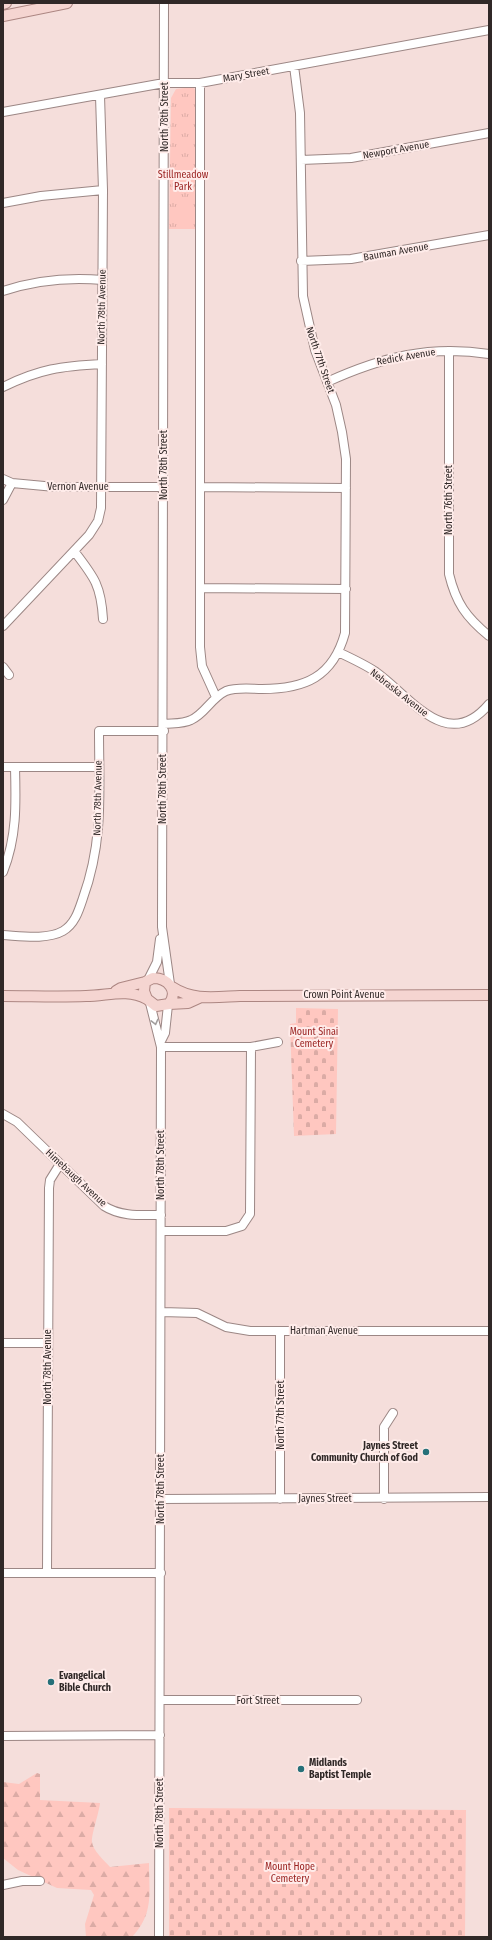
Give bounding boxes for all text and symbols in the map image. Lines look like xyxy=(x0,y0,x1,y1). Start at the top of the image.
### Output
street label: Mary Street xyxy=(222,65,271,85)
street label: North 78th Street xyxy=(159,81,171,152)
street label: Newport Avenue xyxy=(362,138,430,162)
park label: Stillmeadow Park xyxy=(158,169,209,193)
street label: Bauman Avenue xyxy=(363,240,430,264)
street label: North 78th Avenue xyxy=(95,269,109,345)
street label: North 77th Street xyxy=(303,325,337,395)
street label: Redick Avenue xyxy=(376,346,436,368)
street label: North 78th Street xyxy=(158,429,170,500)
street label: North 76th Street xyxy=(443,464,455,535)
street label: Vernon Avenue xyxy=(47,481,109,493)
street label: Nebraska Avenue xyxy=(368,667,430,719)
street label: North 78th Street xyxy=(157,753,169,824)
street label: North 78th Avenue xyxy=(91,760,105,836)
street label: Crown Point Avenue xyxy=(303,989,385,1001)
one-way arrow xyxy=(150,1018,159,1025)
park label: Mount Sinai Cemetery xyxy=(290,1026,338,1050)
street label: North 78th Street xyxy=(155,1129,167,1200)
street label: Himebaugh Avenue xyxy=(43,1147,109,1209)
street label: Hartman Avenue xyxy=(290,1325,358,1337)
street label: North 78th Avenue xyxy=(42,1329,54,1405)
street label: North 77th Street xyxy=(275,1380,287,1450)
place label: Jaynes Street Community Church of God xyxy=(311,1440,418,1464)
marker: Jaynes Street Community Church of God xyxy=(421,1447,431,1457)
street label: North 78th Street xyxy=(155,1453,167,1524)
street label: Jaynes Street xyxy=(298,1493,352,1505)
place label: Evangelical Bible Church xyxy=(59,1670,111,1694)
marker: Evangelical Bible Church xyxy=(46,1677,56,1687)
street label: Fort Street xyxy=(237,1695,280,1707)
place label: Midlands Baptist Temple xyxy=(309,1757,371,1781)
marker: Midlands Baptist Temple xyxy=(296,1764,306,1774)
street label: North 78th Street xyxy=(154,1777,166,1848)
park label: Mount Hope Cemetery xyxy=(265,1861,315,1885)

